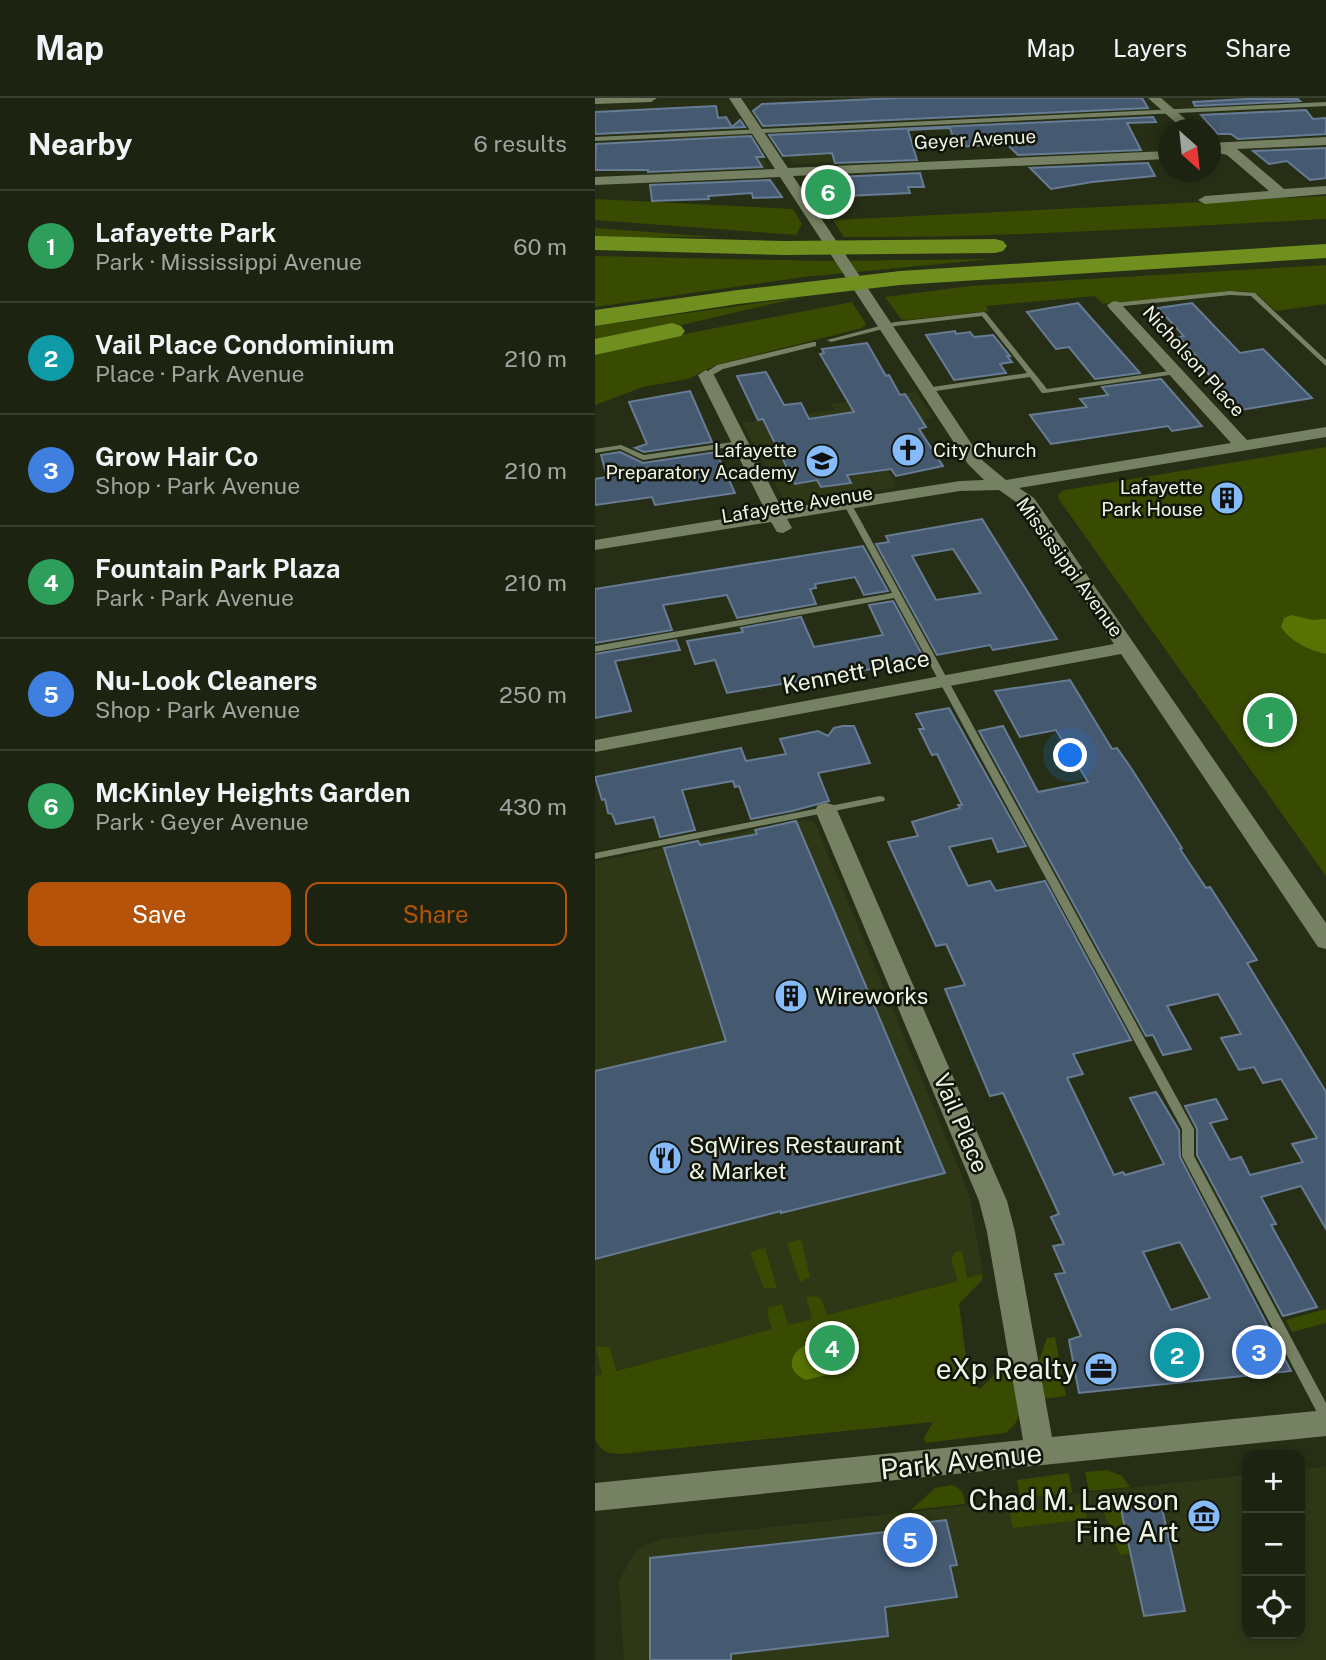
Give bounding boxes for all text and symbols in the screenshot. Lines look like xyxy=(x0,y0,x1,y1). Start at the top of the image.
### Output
text: Map xyxy=(35,29,104,67)
text: Map xyxy=(1026,34,1075,62)
text: Layers xyxy=(1113,34,1187,62)
text: Share xyxy=(1225,34,1291,62)
north arrow xyxy=(1158,119,1221,182)
street label: Geyer Avenue xyxy=(913,125,1037,153)
text: Nearby xyxy=(28,126,132,162)
text: 6 results xyxy=(474,130,567,157)
pin: 6 xyxy=(805,166,851,218)
text: Lafayette Park xyxy=(95,217,276,248)
text: 1 xyxy=(46,233,56,260)
text: 60 m xyxy=(513,233,567,260)
text: Park · Mississippi Avenue xyxy=(95,248,362,275)
street label: Nicholson Place xyxy=(1138,301,1250,421)
text: Vail Place Condominium xyxy=(95,329,395,360)
text: 2 xyxy=(44,345,58,372)
text: 210 m xyxy=(504,345,567,372)
text: Place · Park Avenue xyxy=(95,360,304,387)
church icon: City Church xyxy=(889,431,927,469)
place label: Lafayette Preparatory Academy xyxy=(605,439,797,483)
place label: City Church xyxy=(933,439,1037,461)
text: Grow Hair Co xyxy=(95,441,258,472)
school or university icon: Lafayette Preparatory Academy xyxy=(803,442,841,480)
text: 3 xyxy=(43,457,59,484)
text: 210 m xyxy=(504,457,567,484)
text: Shop · Park Avenue xyxy=(95,472,300,499)
place label: Lafayette Park House xyxy=(1101,476,1203,520)
building icon: Lafayette Park House xyxy=(1208,479,1246,517)
street label: Lafayette Avenue xyxy=(720,481,874,527)
street label: Mississippi Avenue xyxy=(1012,493,1128,641)
text: Fountain Park Plaza xyxy=(95,553,341,584)
text: 4 xyxy=(43,569,59,596)
text: 210 m xyxy=(504,569,567,596)
text: Park · Park Avenue xyxy=(95,584,294,611)
street label: Kennett Place xyxy=(780,644,932,699)
text: Nu-Look Cleaners xyxy=(95,665,318,696)
text: 5 xyxy=(43,681,59,708)
text: 250 m xyxy=(499,681,567,708)
pin: 1 xyxy=(1247,694,1293,746)
text: Shop · Park Avenue xyxy=(95,696,300,723)
your location xyxy=(1053,738,1087,772)
text: McKinley Heights Garden xyxy=(95,777,410,808)
text: 6 xyxy=(43,793,59,820)
text: 430 m xyxy=(499,793,567,820)
text: Park · Geyer Avenue xyxy=(95,808,309,835)
button: Save xyxy=(28,882,291,946)
button: Share xyxy=(305,882,567,946)
building icon: Wireworks xyxy=(772,977,810,1015)
place label: Wireworks xyxy=(815,982,928,1009)
street label: Vail Place xyxy=(928,1069,994,1177)
place label: SqWires Restaurant & Market xyxy=(689,1131,902,1184)
restaurant icon: SqWires Restaurant & Market xyxy=(646,1139,684,1177)
pin: 4 xyxy=(809,1322,855,1374)
pin: 3 xyxy=(1236,1326,1282,1378)
pin: 2 xyxy=(1154,1329,1200,1381)
office icon: eXp Realty xyxy=(1082,1350,1120,1388)
place label: eXp Realty xyxy=(936,1352,1077,1385)
street label: Park Avenue xyxy=(878,1436,1044,1485)
map controls xyxy=(1242,1450,1305,1639)
button: + xyxy=(1242,1450,1305,1513)
place label: Chad M. Lawson Fine Art xyxy=(968,1483,1179,1548)
museum icon: Chad M. Lawson Fine Art xyxy=(1185,1497,1223,1535)
button: − xyxy=(1242,1513,1305,1576)
pin: 5 xyxy=(887,1514,933,1566)
button: locate xyxy=(1242,1576,1305,1639)

